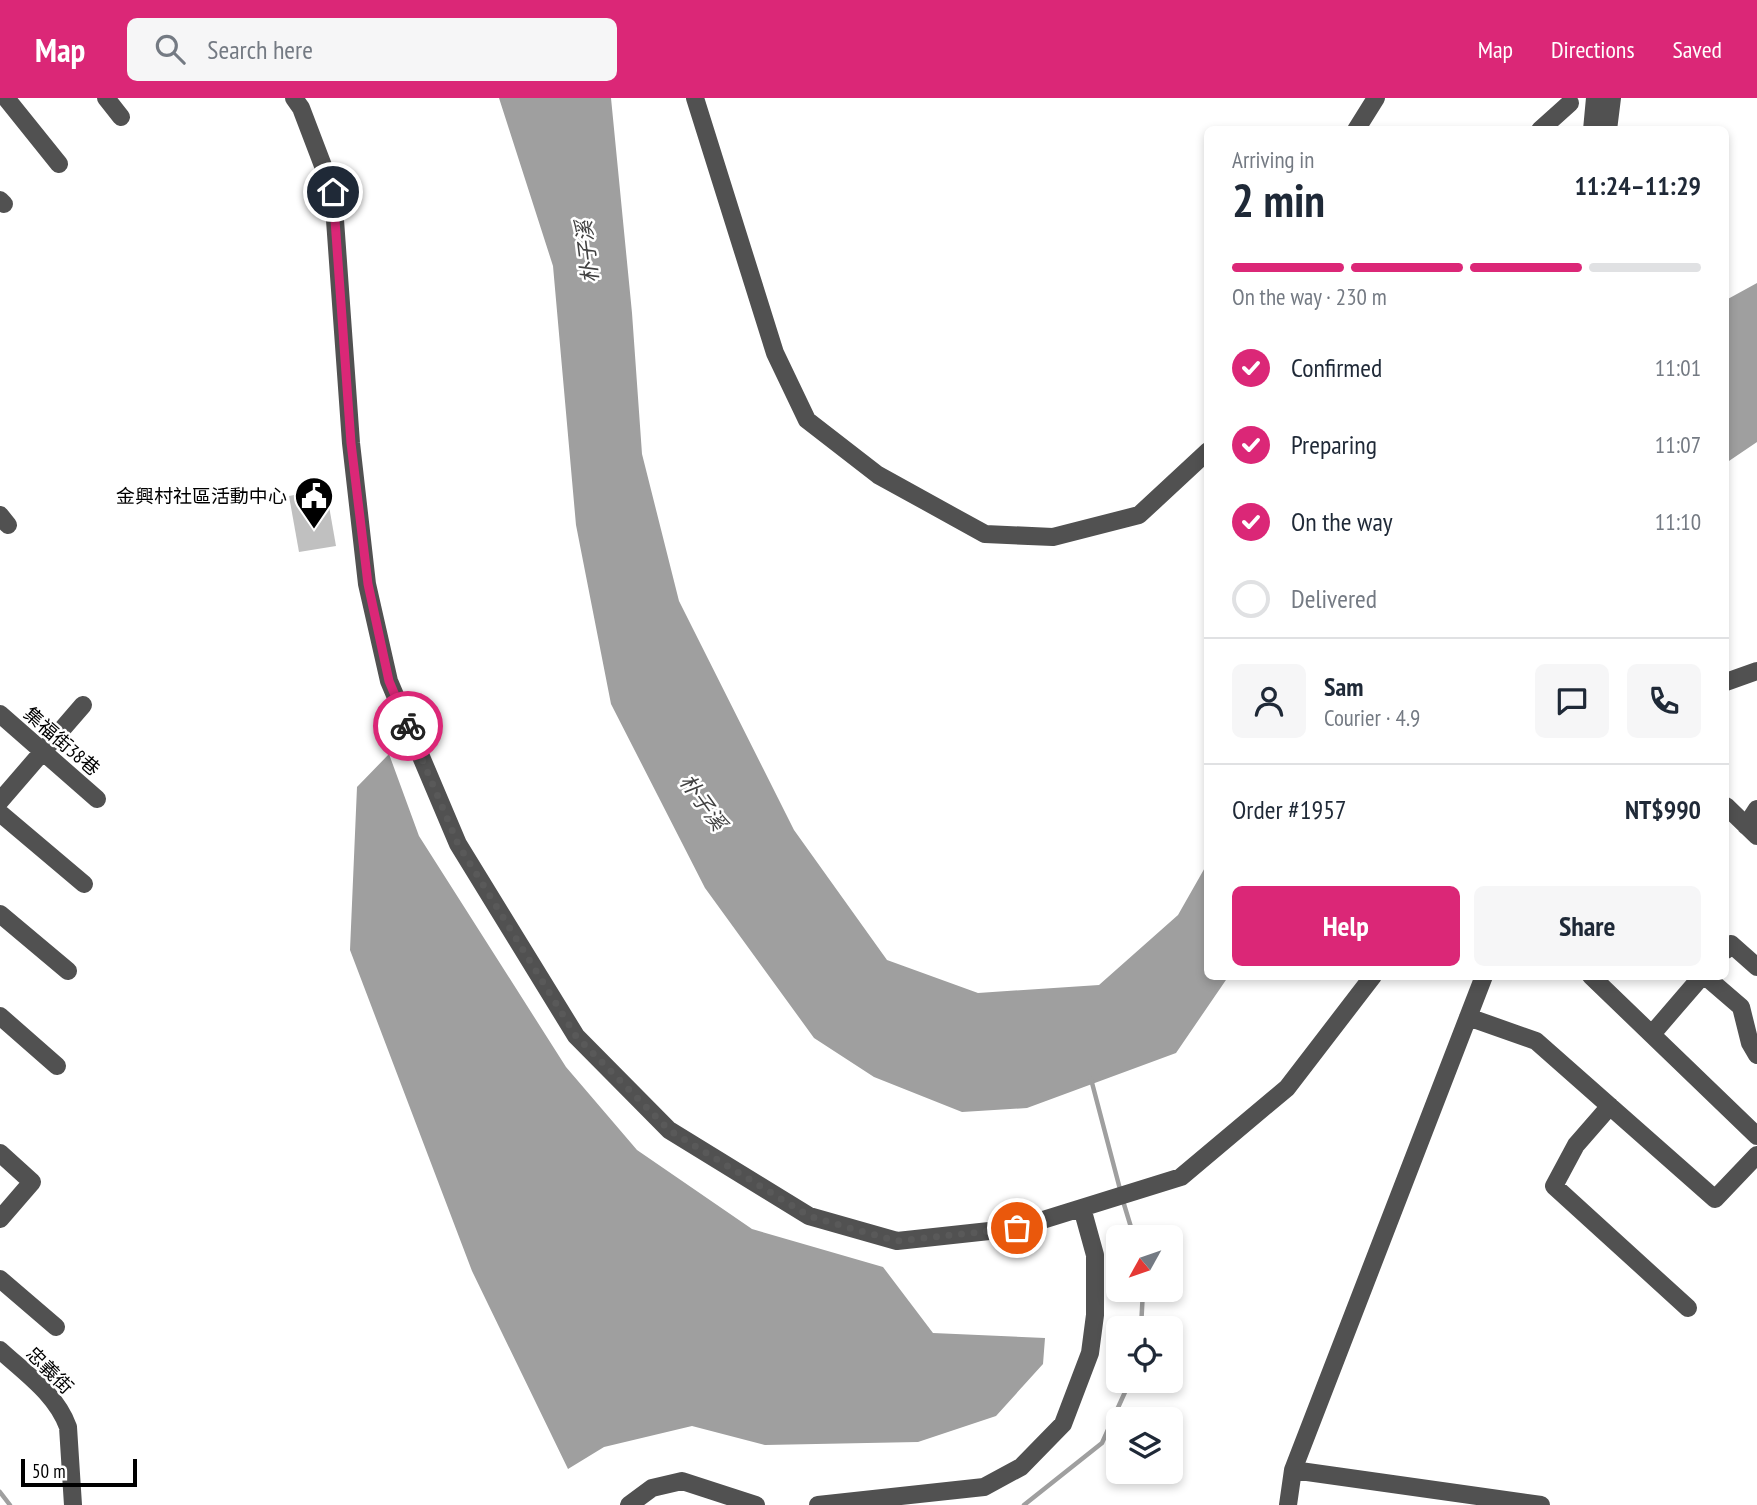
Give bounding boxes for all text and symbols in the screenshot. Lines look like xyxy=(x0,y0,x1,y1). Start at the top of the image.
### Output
search box xyxy=(127,18,617,81)
text: Map xyxy=(35,28,85,71)
icon: search xyxy=(151,30,189,68)
text: Search here xyxy=(207,33,313,66)
text: Map xyxy=(1478,34,1513,65)
text: Directions xyxy=(1551,34,1635,65)
text: Saved xyxy=(1673,34,1722,65)
text: Arriving in xyxy=(1232,145,1314,174)
pin xyxy=(303,162,363,222)
text: 11:24–11:29 xyxy=(1574,169,1701,202)
text: 2 min xyxy=(1232,170,1325,230)
icon: home xyxy=(314,173,352,211)
water label: 朴子溪 xyxy=(569,216,604,285)
text: On the way · 230 m xyxy=(1232,282,1387,311)
icon: check xyxy=(1232,349,1270,387)
text: Confirmed xyxy=(1291,351,1382,384)
text: 11:01 xyxy=(1655,353,1701,382)
icon: check xyxy=(1232,426,1270,464)
text: Preparing xyxy=(1291,428,1377,461)
text: 11:07 xyxy=(1655,430,1701,459)
public building icon: 金興村社區活動中心 xyxy=(293,475,335,530)
place label: 金興村社區活動中心 xyxy=(116,484,287,508)
icon: check xyxy=(1232,503,1270,541)
text: On the way xyxy=(1291,505,1393,538)
text: 11:10 xyxy=(1655,507,1701,536)
text: Delivered xyxy=(1291,582,1377,615)
button: person xyxy=(1232,664,1306,738)
button: chat xyxy=(1535,664,1609,738)
button: phone xyxy=(1627,664,1701,738)
text: Sam xyxy=(1324,670,1363,703)
courier xyxy=(373,691,443,761)
street label: 集福街38巷 xyxy=(19,701,105,781)
text: Courier · 4.9 xyxy=(1324,703,1420,732)
icon: bike xyxy=(389,707,427,745)
water label: 朴子溪 xyxy=(674,769,734,838)
text: Order #1957 xyxy=(1232,793,1347,826)
text: NT$990 xyxy=(1625,793,1701,826)
button: Help xyxy=(1232,886,1460,966)
button: Share xyxy=(1474,886,1701,966)
pin xyxy=(987,1198,1047,1258)
icon: bag xyxy=(998,1209,1036,1247)
north arrow xyxy=(1106,1225,1183,1302)
map controls xyxy=(1106,1225,1183,1484)
button: locate xyxy=(1106,1316,1183,1393)
street label: 忠義街 xyxy=(21,1341,79,1399)
button: layers xyxy=(1106,1407,1183,1484)
scale bar xyxy=(21,1456,136,1488)
text: 50 m xyxy=(32,1459,66,1483)

